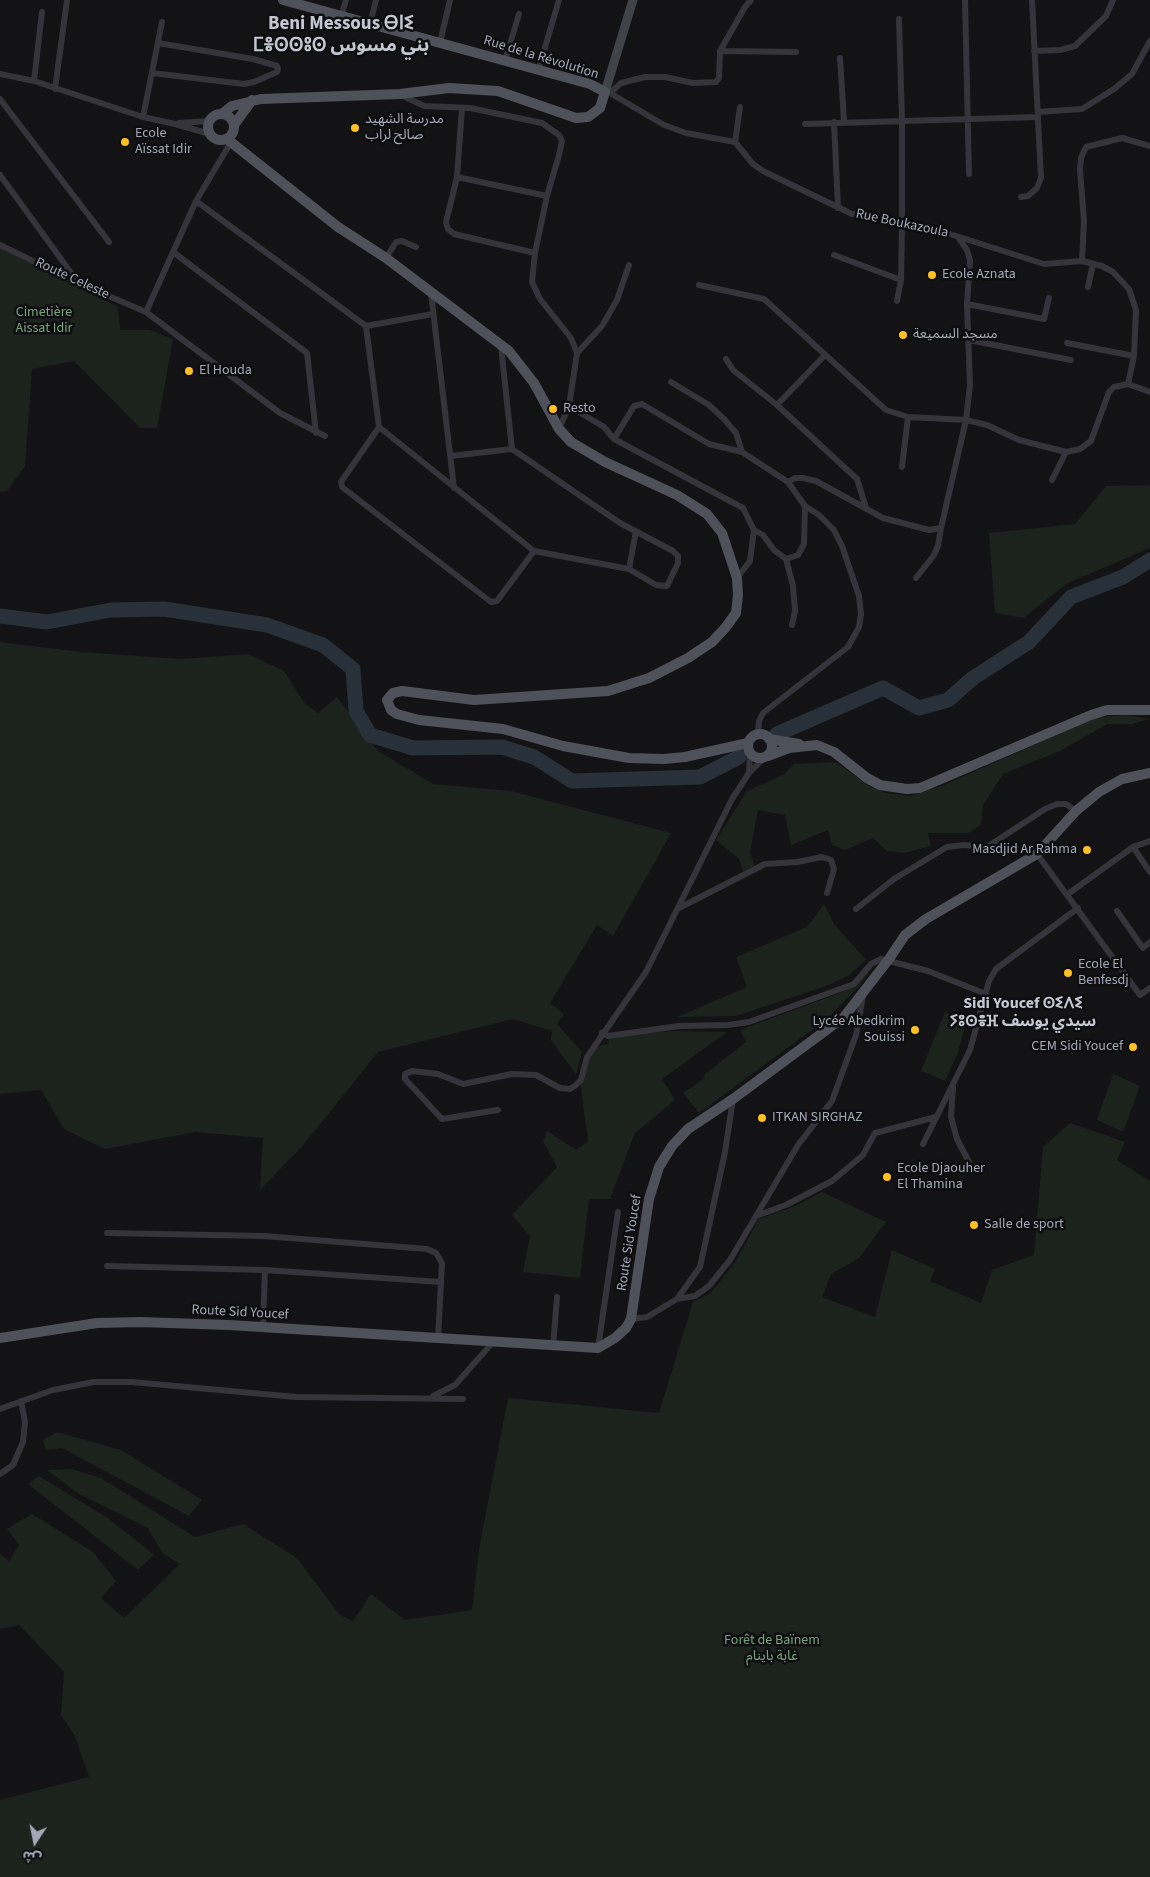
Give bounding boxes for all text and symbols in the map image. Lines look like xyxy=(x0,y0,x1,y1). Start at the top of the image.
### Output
district label: Beni Messous ⴱⵏⵉ ⵎⴻⵙⵙⵓⵙ بني مسوس xyxy=(253,14,429,58)
street label: Rue de la Révolution xyxy=(481,32,601,84)
place label: مدرسة الشهيد صالح لراب xyxy=(365,112,444,144)
marker: مدرسة الشهيد صالح لراب xyxy=(349,122,361,134)
place label: Ecole Aïssat Idir xyxy=(135,126,192,158)
marker: Ecole Aïssat Idir xyxy=(119,136,131,148)
street label: Rue Boukazoula xyxy=(854,206,950,242)
street label: Route Celeste xyxy=(32,255,112,303)
place label: Ecole Aznata xyxy=(942,267,1016,283)
marker: Ecole Aznata xyxy=(926,269,938,281)
park label: Cimetière Aissat Idir xyxy=(16,305,72,338)
place label: مسجد السميعة xyxy=(913,327,998,343)
marker: مسجد السميعة xyxy=(897,329,909,341)
place label: El Houda xyxy=(199,363,252,379)
marker: El Houda xyxy=(183,365,195,377)
place label: Resto xyxy=(563,401,595,417)
marker: Resto xyxy=(547,403,559,415)
place label: Masdjid Ar Rahma xyxy=(972,842,1077,858)
marker: Masdjid Ar Rahma xyxy=(1081,844,1093,856)
place label: Ecole El Benfesdj xyxy=(1078,957,1129,990)
marker: Ecole El Benfesdj xyxy=(1062,967,1074,979)
district label: Sidi Youcef ⵙⵉⴷⵉ ⵢⵓⵙⴻⴼ سيدي يوسف xyxy=(950,994,1096,1032)
place label: Lycée Abedkrim Souissi xyxy=(813,1014,905,1046)
marker: Lycée Abedkrim Souissi xyxy=(909,1024,921,1036)
place label: CEM Sidi Youcef xyxy=(1031,1039,1123,1055)
marker: CEM Sidi Youcef xyxy=(1127,1041,1139,1053)
place label: ITKAN SIRGHAZ xyxy=(772,1110,863,1126)
marker: ITKAN SIRGHAZ xyxy=(756,1112,768,1124)
place label: Ecole Djaouher El Thamina xyxy=(897,1161,985,1194)
marker: Ecole Djaouher El Thamina xyxy=(881,1171,893,1183)
street label: Route Sid Youcef xyxy=(614,1194,646,1292)
place label: Salle de sport xyxy=(984,1217,1064,1233)
marker: Salle de sport xyxy=(968,1219,980,1231)
street label: Route Sid Youcef xyxy=(191,1302,289,1324)
park label: Forêt de Baïnem غابة باينام xyxy=(724,1633,820,1665)
north arrow xyxy=(10,1817,60,1867)
text: ش xyxy=(21,1845,43,1868)

